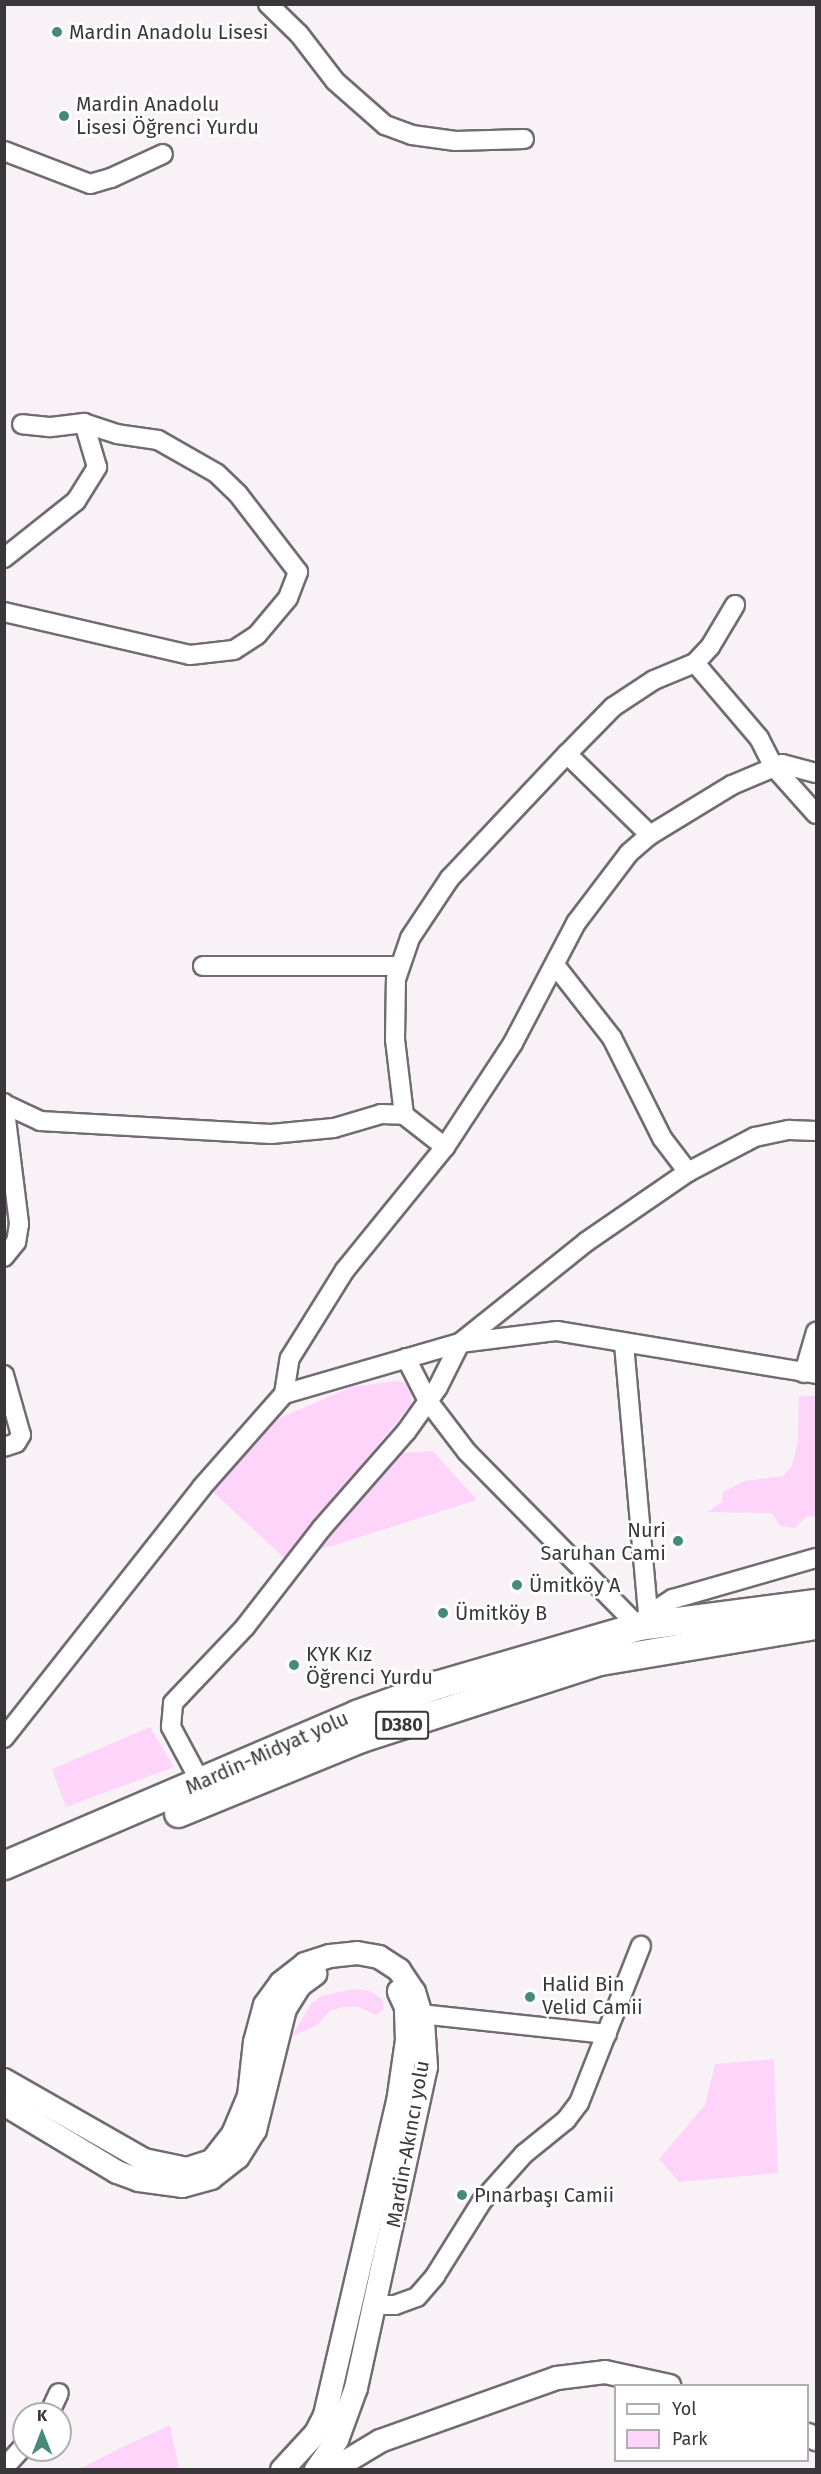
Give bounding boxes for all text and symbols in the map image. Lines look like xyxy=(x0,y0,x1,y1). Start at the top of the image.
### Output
place label: Mardin Anadolu Lisesi xyxy=(69,20,268,44)
marker: Mardin Anadolu Lisesi xyxy=(50,25,64,39)
place label: Mardin Anadolu Lisesi Öğrenci Yurdu xyxy=(76,92,259,139)
marker: Mardin Anadolu Lisesi Öğrenci Yurdu xyxy=(57,109,71,123)
place label: Nuri Saruhan Cami xyxy=(541,1518,666,1565)
marker: Nuri Saruhan Cami xyxy=(671,1534,685,1548)
place label: Ümitköy A xyxy=(529,1573,620,1597)
marker: Ümitköy A xyxy=(510,1578,524,1592)
place label: Ümitköy B xyxy=(455,1601,547,1625)
marker: Ümitköy B xyxy=(436,1606,450,1620)
place label: KYK Kız Öğrenci Yurdu xyxy=(306,1642,433,1689)
marker: KYK Kız Öğrenci Yurdu xyxy=(287,1658,301,1672)
street label: Mardin-Midyat yolu xyxy=(182,1706,352,1800)
road number: D380 xyxy=(375,1710,429,1740)
place label: Halid Bin Velid Camii xyxy=(542,1973,643,2020)
marker: Halid Bin Velid Camii xyxy=(523,1990,537,2004)
street label: Mardin-Akıncı yolu xyxy=(381,2059,435,2229)
place label: Pınarbaşı Camii xyxy=(474,2183,614,2207)
marker: Pınarbaşı Camii xyxy=(455,2188,469,2202)
legend xyxy=(614,2384,809,2462)
text: Yol xyxy=(672,2398,697,2420)
north arrow xyxy=(12,2402,72,2462)
text: K xyxy=(37,2406,47,2425)
text: Park xyxy=(672,2428,707,2450)

